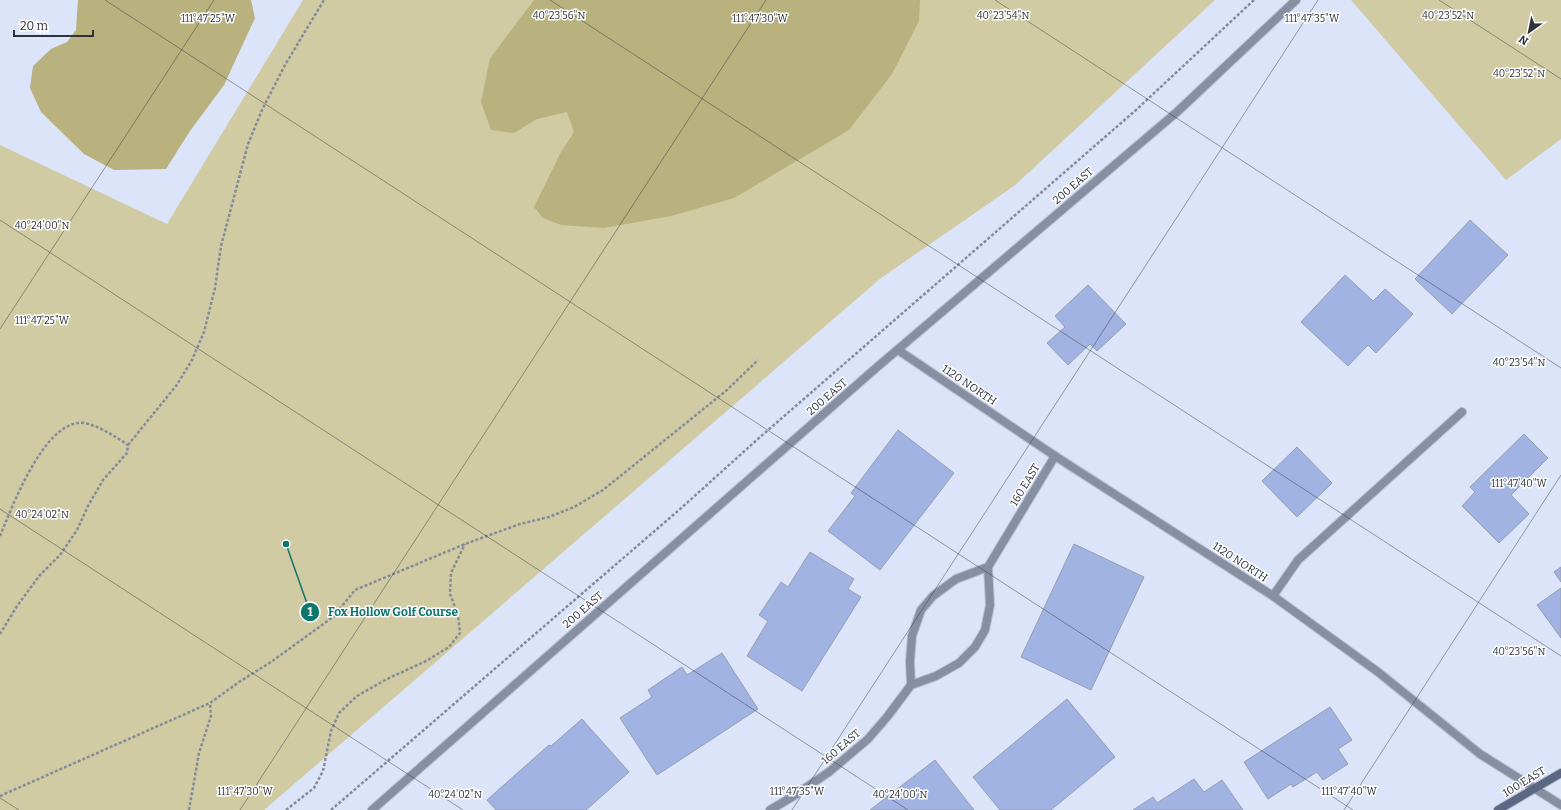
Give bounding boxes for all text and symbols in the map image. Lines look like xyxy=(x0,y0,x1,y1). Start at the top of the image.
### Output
text: 40°23'56"N xyxy=(533,10,585,22)
text: 40°23'54"N xyxy=(977,10,1029,22)
text: 40°23'52"N xyxy=(1422,10,1474,22)
scale bar xyxy=(14,12,93,38)
north arrow xyxy=(1509,12,1549,52)
text: 111°47'25"W xyxy=(181,13,236,25)
text: 111°47'30"W xyxy=(732,13,788,25)
text: 111°47'35"W xyxy=(1285,13,1340,25)
text: 20 m xyxy=(20,19,49,33)
text: N xyxy=(1516,32,1531,48)
text: 40°23'52"N xyxy=(1493,68,1545,80)
street label: 200 EAST xyxy=(1050,165,1096,207)
text: 40°24'00"N xyxy=(15,220,69,232)
text: 111°47'25"W xyxy=(15,315,70,327)
text: 40°23'54"N xyxy=(1493,357,1545,369)
street label: 1120 NORTH xyxy=(939,362,999,408)
street label: 200 EAST xyxy=(804,376,850,418)
street label: 160 EAST xyxy=(1007,461,1043,508)
text: 111°47'40"W xyxy=(1491,478,1548,490)
text: 40°24'02"N xyxy=(15,509,69,521)
street label: 1120 NORTH xyxy=(1210,539,1270,585)
street label: 200 EAST xyxy=(560,589,606,631)
callout: Fox Hollow Golf Course xyxy=(300,600,466,624)
text: 1 xyxy=(307,605,313,619)
text: Fox Hollow Golf Course xyxy=(328,605,458,619)
text: 40°23'56"N xyxy=(1493,646,1545,658)
street label: 160 EAST xyxy=(819,726,863,767)
street label: 100 EAST xyxy=(1500,764,1548,800)
text: 111°47'30"W xyxy=(217,786,273,798)
text: 111°47'35"W xyxy=(770,786,825,798)
text: 111°47'40"W xyxy=(1321,786,1378,798)
text: 40°24'02"N xyxy=(428,789,482,801)
text: 40°24'00"N xyxy=(873,789,927,801)

